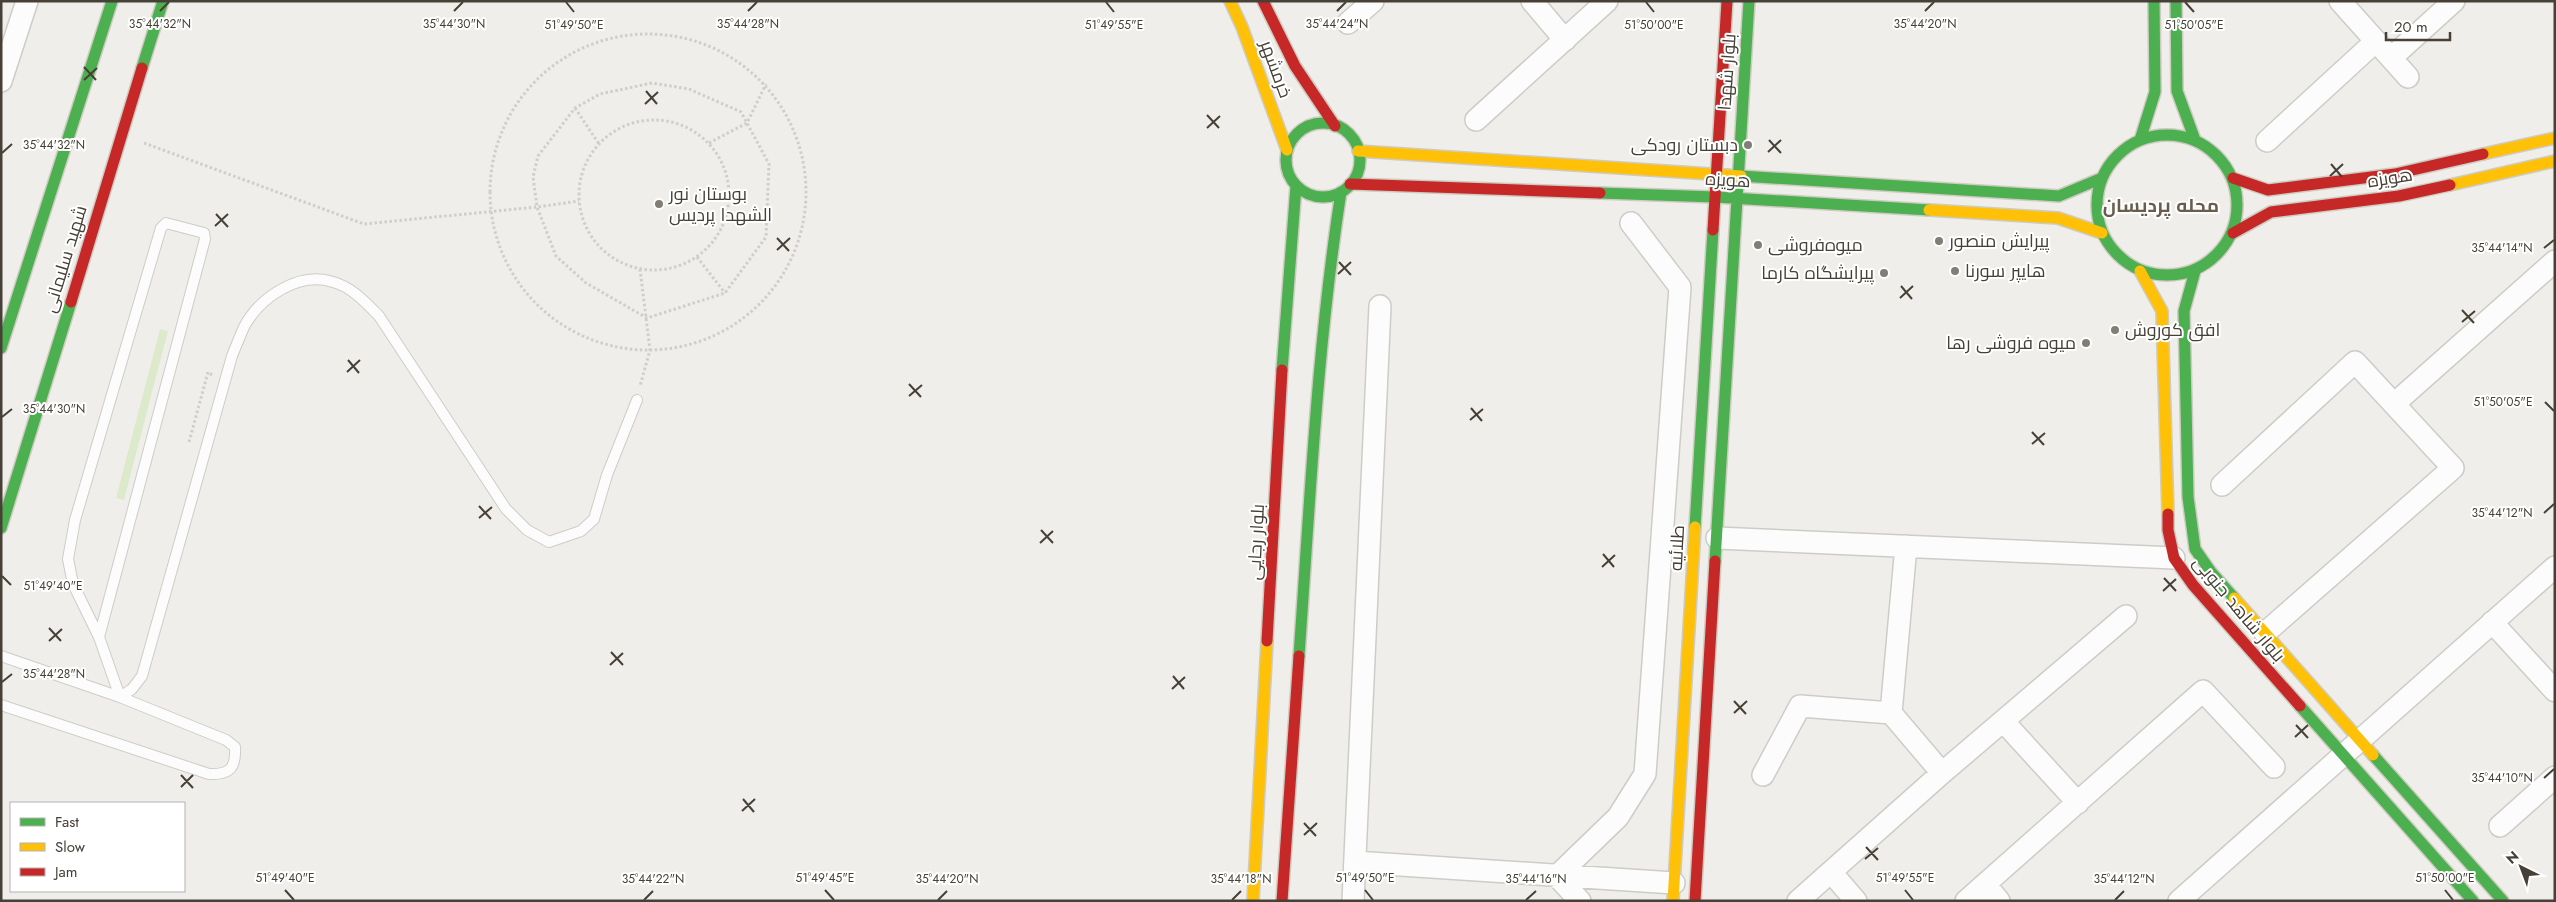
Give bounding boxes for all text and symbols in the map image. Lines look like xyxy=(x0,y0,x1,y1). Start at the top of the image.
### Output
scale bar xyxy=(2386,10,2450,42)
text: 35°44'32"N xyxy=(129,15,191,33)
text: 35°44'30"N xyxy=(423,15,485,33)
text: 35°44'28"N xyxy=(717,15,779,33)
text: 35°44'24"N xyxy=(1306,15,1368,33)
text: 35°44'20"N xyxy=(1894,15,1956,33)
text: 51°49'50"E xyxy=(545,16,603,34)
text: 51°49'55"E xyxy=(1085,16,1143,34)
text: 51°50'00"E xyxy=(1624,16,1684,34)
text: 51°50'05"E xyxy=(2164,16,2224,34)
text: 20 m xyxy=(2394,16,2428,38)
street label: بلوار شهدا xyxy=(1711,33,1743,111)
street label: خرمشهر xyxy=(1253,36,1298,102)
place label: دبستان رودکی xyxy=(1631,132,1738,158)
text: 35°44'32"N xyxy=(23,136,85,154)
marker: دبستان رودکی xyxy=(1742,139,1754,151)
street label: هویزه xyxy=(2366,162,2414,194)
street label: هویزه xyxy=(1705,166,1751,194)
place label: بوستان نور الشهدا پردیس xyxy=(668,181,772,228)
district label: محله پردیسان xyxy=(2103,192,2219,219)
marker: بوستان نور الشهدا پردیس xyxy=(653,198,665,210)
street label: شهید سلیمانی xyxy=(36,202,94,316)
place label: پیرایش منصور xyxy=(1948,228,2050,254)
place label: میوه‌فروشی xyxy=(1768,232,1863,258)
marker: پیرایش منصور xyxy=(1933,235,1945,247)
marker: میوه‌فروشی xyxy=(1752,239,1764,251)
text: 35°44'14"N xyxy=(2471,239,2533,257)
place label: هایپر سورنا xyxy=(1965,258,2046,284)
place label: پیرایشگاه کارما xyxy=(1761,260,1874,286)
marker: هایپر سورنا xyxy=(1949,265,1961,277)
marker: پیرایشگاه کارما xyxy=(1878,267,1890,279)
place label: افق کوروش xyxy=(2125,317,2220,343)
marker: افق کوروش xyxy=(2109,324,2121,336)
place label: میوه فروشی رها xyxy=(1946,330,2076,356)
marker: میوه فروشی رها xyxy=(2080,337,2092,349)
text: 51°50'05"E xyxy=(2473,393,2533,411)
text: 35°44'30"N xyxy=(23,400,85,418)
street label: بلوار رجایی xyxy=(1241,503,1271,581)
text: 35°44'12"N xyxy=(2471,504,2533,522)
street label: طلائیه xyxy=(1663,524,1691,572)
street label: بلوار شاهد جنوبی xyxy=(2187,550,2291,668)
text: 51°49'40"E xyxy=(23,577,83,595)
text: 35°44'28"N xyxy=(23,665,85,683)
text: 35°44'10"N xyxy=(2471,769,2533,787)
legend xyxy=(10,802,185,892)
text: Fast xyxy=(55,811,79,833)
text: Slow xyxy=(55,836,86,858)
north arrow xyxy=(2496,842,2546,892)
text: N xyxy=(2501,846,2523,868)
text: Jam xyxy=(53,861,78,883)
text: 51°49'40"E xyxy=(255,869,315,887)
text: 51°49'45"E xyxy=(796,869,854,887)
text: 51°49'50"E xyxy=(1336,869,1394,887)
text: 51°49'55"E xyxy=(1876,869,1934,887)
text: 51°50'00"E xyxy=(2415,869,2475,887)
text: 35°44'22"N xyxy=(622,870,684,888)
text: 35°44'20"N xyxy=(916,870,978,888)
text: 35°44'18"N xyxy=(1211,870,1271,888)
text: 35°44'16"N xyxy=(1505,870,1567,888)
text: 35°44'12"N xyxy=(2093,870,2155,888)

